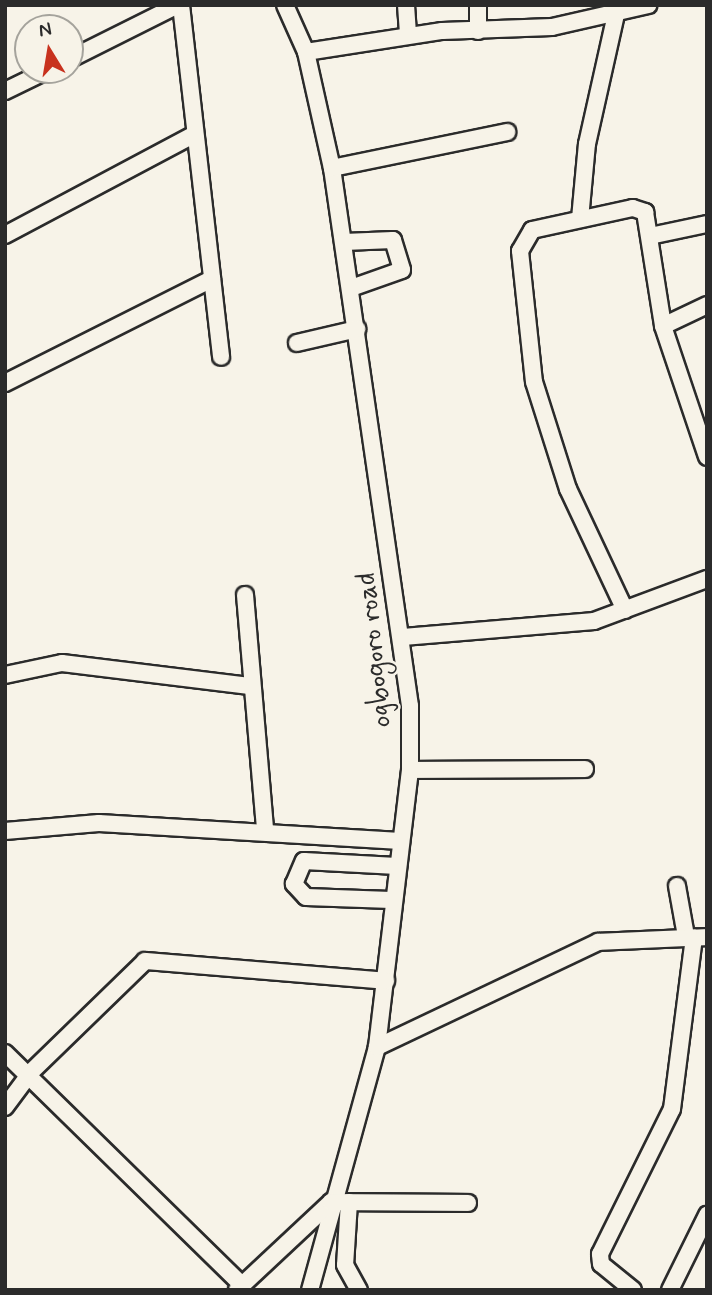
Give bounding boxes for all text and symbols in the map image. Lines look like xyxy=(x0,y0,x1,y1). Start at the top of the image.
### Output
north arrow xyxy=(14,14,84,84)
text: N xyxy=(37,16,54,43)
street label: ogbogoro road xyxy=(350,571,400,729)

